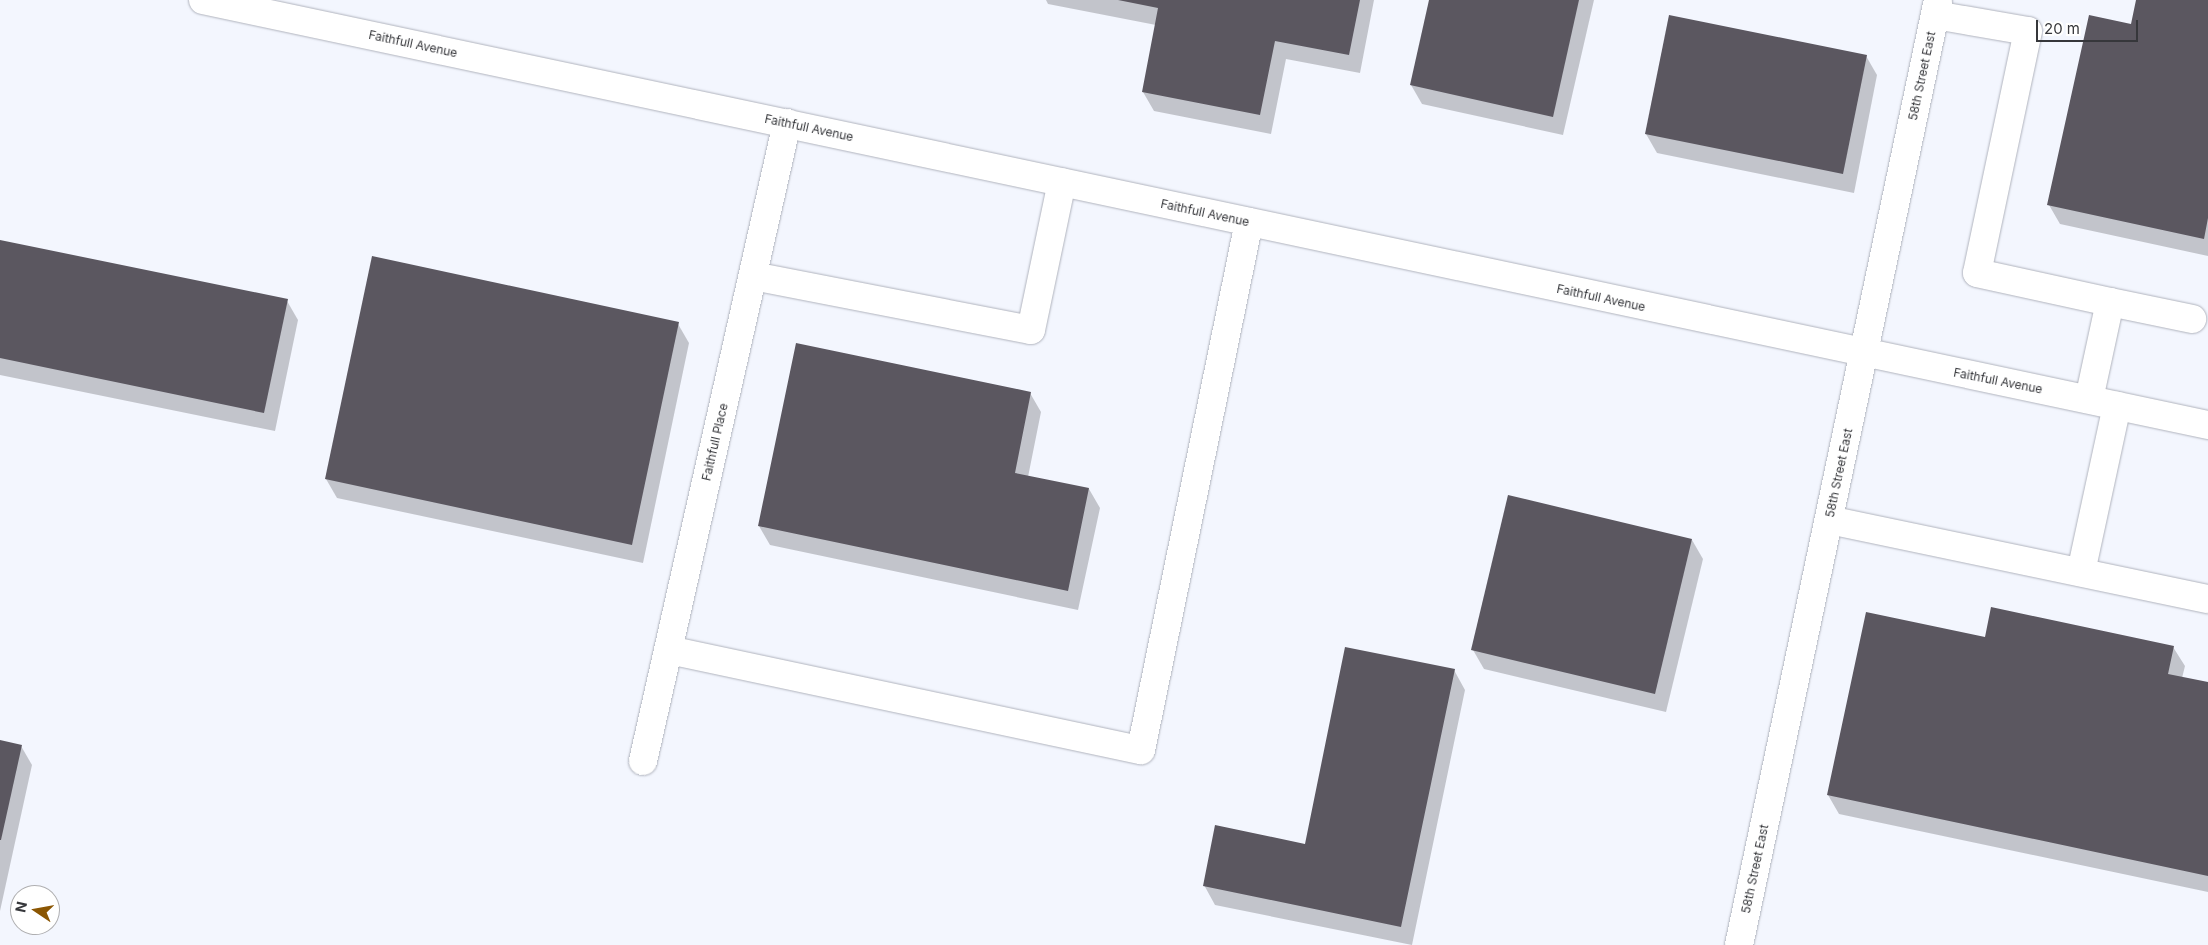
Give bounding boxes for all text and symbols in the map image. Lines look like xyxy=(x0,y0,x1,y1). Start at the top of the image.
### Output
scale bar xyxy=(2038,10,2140,42)
text: 20 m xyxy=(2044,19,2080,38)
street label: Faithfull Avenue xyxy=(367,28,459,60)
street label: 58th Street East xyxy=(1906,30,1938,122)
street label: Faithfull Avenue xyxy=(763,112,855,144)
street label: Faithfull Avenue xyxy=(1159,197,1251,229)
street label: Faithfull Avenue xyxy=(1555,282,1647,314)
street label: Faithfull Avenue xyxy=(1952,365,2044,397)
street label: Faithfull Place xyxy=(699,402,731,482)
street label: 58th Street East xyxy=(1823,427,1855,519)
street label: 58th Street East xyxy=(1739,823,1771,915)
north arrow xyxy=(10,885,60,935)
text: N xyxy=(11,900,30,914)

